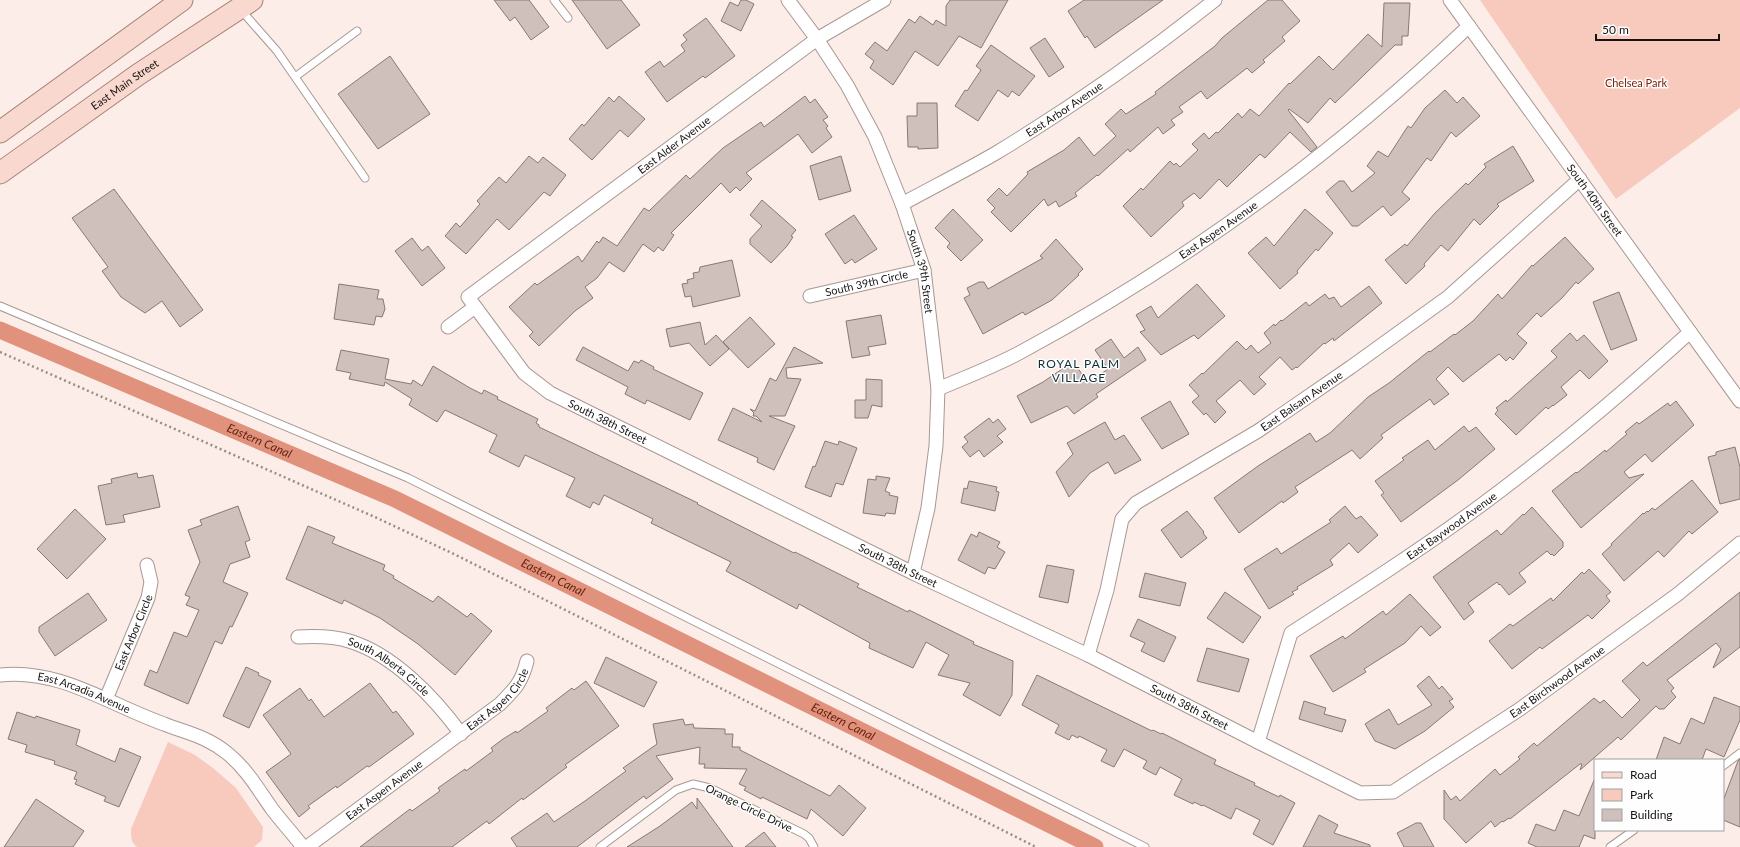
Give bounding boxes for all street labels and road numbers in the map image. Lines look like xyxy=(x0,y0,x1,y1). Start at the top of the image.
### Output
street label: East Main Street xyxy=(88,56,161,112)
street label: East Arbor Avenue xyxy=(1023,79,1105,139)
street label: East Alder Avenue xyxy=(635,113,713,176)
street label: South 40th Street xyxy=(1565,161,1626,239)
street label: East Aspen Avenue xyxy=(1176,198,1260,261)
street label: South 39th Street xyxy=(905,228,936,314)
street label: South 39th Circle xyxy=(824,267,909,298)
street label: East Balsam Avenue xyxy=(1258,368,1345,433)
street label: South 38th Street xyxy=(566,396,649,446)
street label: East Baywood Avenue xyxy=(1404,489,1499,562)
street label: South 38th Street xyxy=(857,540,940,590)
street label: East Arbor Circle xyxy=(112,594,154,672)
street label: South Alberta Circle xyxy=(346,634,433,698)
street label: East Birchwood Avenue xyxy=(1507,642,1607,720)
street label: East Aspen Circle xyxy=(464,666,531,733)
street label: East Arcadia Avenue xyxy=(37,669,133,715)
street label: South 38th Street xyxy=(1148,681,1231,732)
street label: East Aspen Avenue xyxy=(343,757,425,822)
street label: Orange Circle Drive xyxy=(704,781,795,834)

